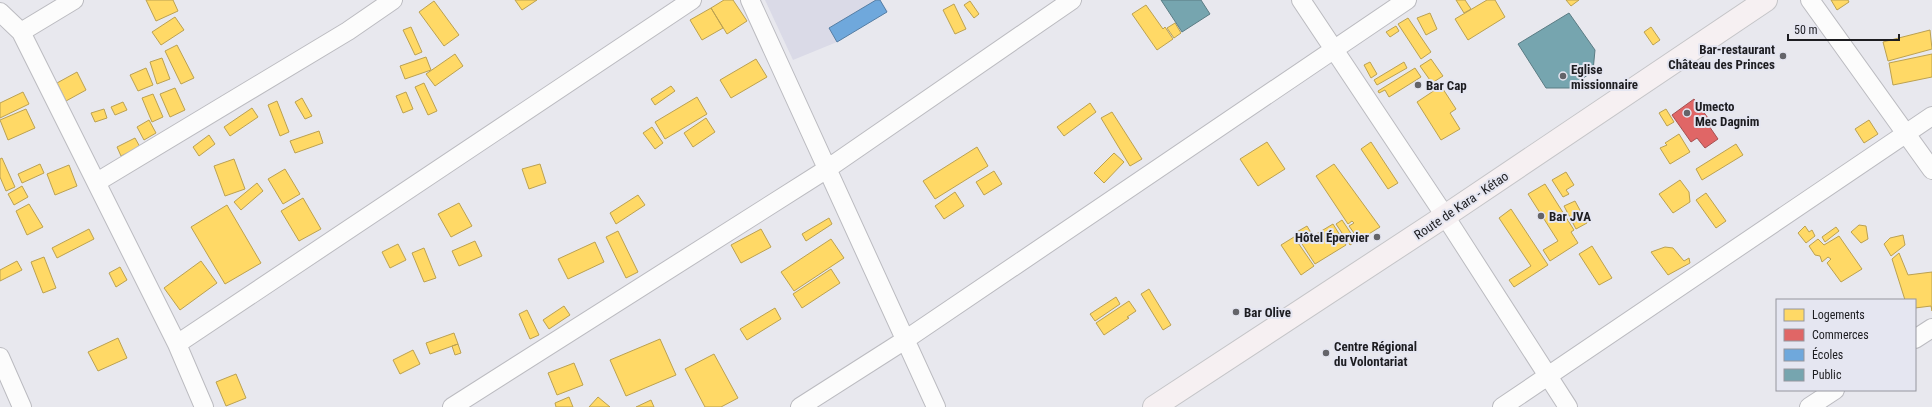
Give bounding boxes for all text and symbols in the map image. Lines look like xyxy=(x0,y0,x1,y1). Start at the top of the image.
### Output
scale bar xyxy=(1788,16,1899,42)
text: 50 m xyxy=(1794,23,1818,37)
place label: Bar-restaurant Château des Princes xyxy=(1668,42,1775,72)
marker: Bar-restaurant Château des Princes xyxy=(1778,51,1788,61)
place label: Eglise missionnaire xyxy=(1571,62,1638,92)
marker: Eglise missionnaire xyxy=(1558,71,1568,81)
place label: Bar Cap xyxy=(1426,78,1467,93)
marker: Bar Cap xyxy=(1413,80,1423,90)
place label: Umecto Mec Dagnim xyxy=(1695,99,1759,129)
marker: Umecto Mec Dagnim xyxy=(1682,108,1692,118)
street label: Route de Kara - Kétao xyxy=(1411,168,1511,242)
place label: Bar JVA xyxy=(1549,209,1591,224)
marker: Bar JVA xyxy=(1536,211,1546,221)
place label: Hôtel Épervier xyxy=(1295,230,1370,245)
marker: Hôtel Épervier xyxy=(1372,232,1382,242)
legend xyxy=(1776,299,1916,391)
place label: Bar Olive xyxy=(1244,305,1291,320)
marker: Bar Olive xyxy=(1231,307,1241,317)
text: Logements xyxy=(1812,308,1865,322)
text: Commerces xyxy=(1812,328,1869,342)
place label: Centre Régional du Volontariat xyxy=(1334,339,1417,369)
text: Écoles xyxy=(1812,347,1843,362)
marker: Centre Régional du Volontariat xyxy=(1321,348,1331,358)
text: Public xyxy=(1812,368,1842,382)

